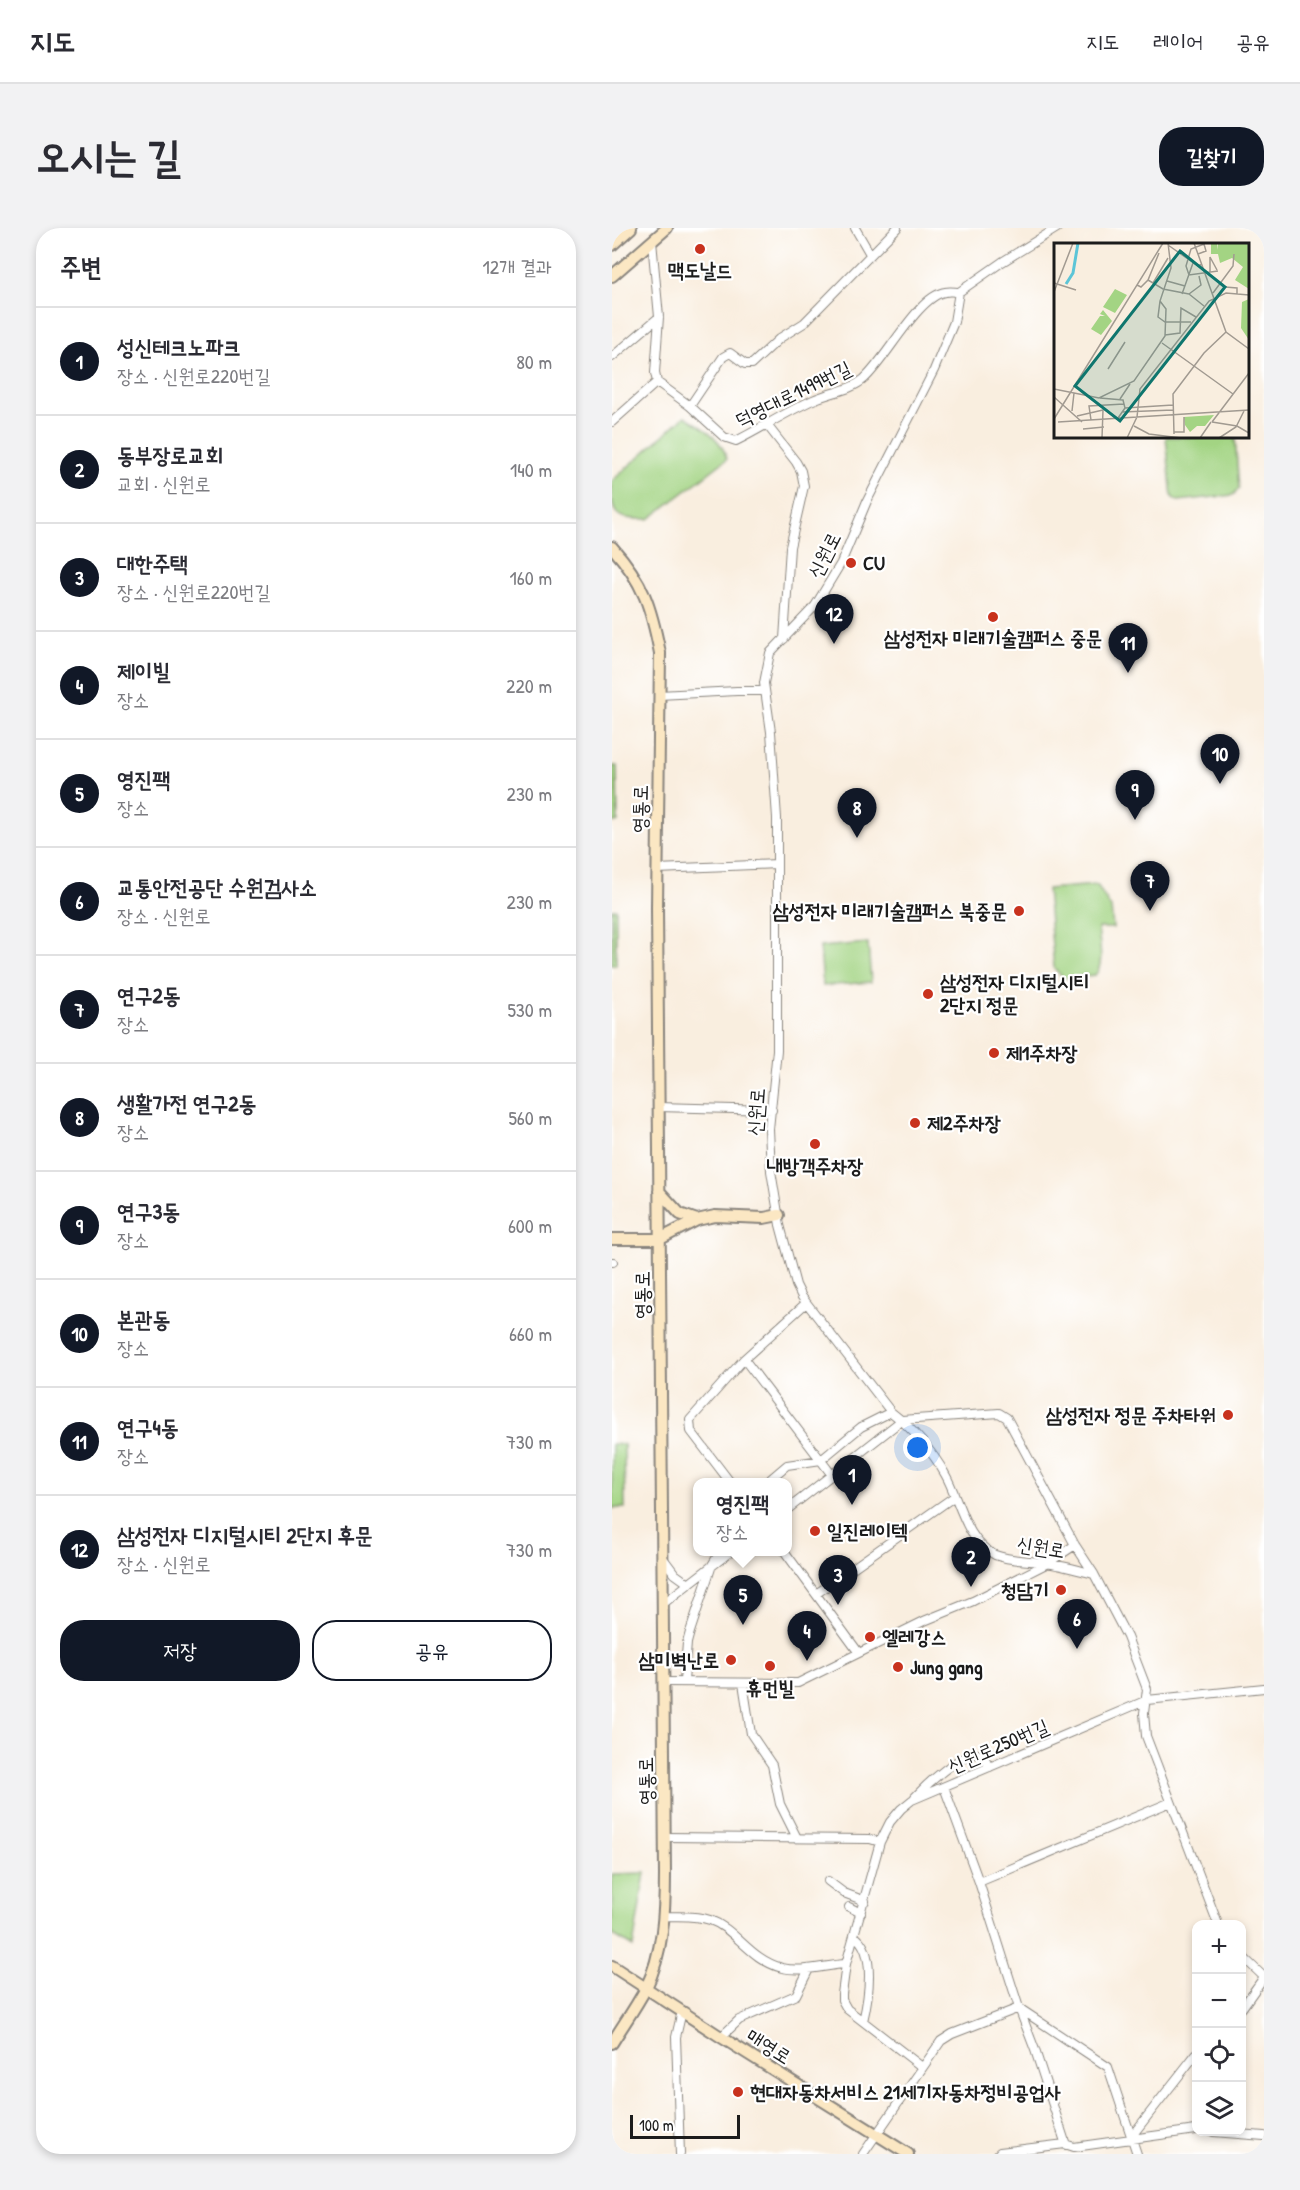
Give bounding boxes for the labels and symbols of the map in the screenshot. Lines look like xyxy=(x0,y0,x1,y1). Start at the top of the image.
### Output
marker: 맥도날드 xyxy=(693,242,707,256)
inset map xyxy=(1054,243,1249,438)
place label: 맥도날드 xyxy=(668,256,732,283)
street label: 덕영대로1499번길 xyxy=(730,354,855,433)
street label: 신원로 xyxy=(801,527,847,582)
place label: CU xyxy=(863,549,885,576)
marker: CU xyxy=(844,556,858,570)
pin: 12 xyxy=(814,594,854,644)
marker: 삼성전자 미래기술캠퍼스 중문 xyxy=(986,610,1000,624)
place label: 삼성전자 미래기술캠퍼스 중문 xyxy=(884,624,1102,651)
pin: 11 xyxy=(1108,624,1148,673)
pin: 10 xyxy=(1200,734,1240,784)
pin: 9 xyxy=(1116,770,1154,820)
street label: 영통로 xyxy=(626,785,653,833)
pin: 8 xyxy=(838,788,876,838)
pin: 7 xyxy=(1130,862,1170,911)
place label: 삼성전자 미래기술캠퍼스 북중문 xyxy=(772,897,1007,924)
marker: 삼성전자 미래기술캠퍼스 북중문 xyxy=(1012,904,1026,918)
place label: 삼성전자 디지털시티 2단지 정문 xyxy=(940,968,1089,1018)
marker: 삼성전자 디지털시티 2단지 정문 xyxy=(921,987,935,1001)
place label: 제1주차장 xyxy=(1006,1039,1078,1066)
marker: 제1주차장 xyxy=(987,1046,1001,1060)
street label: 신원로 xyxy=(740,1087,771,1137)
place label: 제2주차장 xyxy=(927,1109,1001,1136)
marker: 제2주차장 xyxy=(908,1116,922,1130)
marker: 내방객주차장 xyxy=(808,1137,822,1151)
place label: 내방객주차장 xyxy=(767,1152,863,1179)
street label: 영통로 xyxy=(628,1271,655,1319)
place label: 삼성전자 정문 주차타워 xyxy=(1046,1401,1216,1428)
marker: 삼성전자 정문 주차타워 xyxy=(1221,1408,1235,1422)
your location xyxy=(903,1433,932,1462)
pin: 1 xyxy=(832,1456,872,1505)
place label: 일진레이텍 xyxy=(827,1517,907,1544)
marker: 일진레이텍 xyxy=(808,1524,822,1538)
street label: 신원로 xyxy=(1015,1529,1067,1564)
pin: 2 xyxy=(952,1538,990,1587)
pin: 3 xyxy=(818,1556,858,1605)
pin: 5 xyxy=(724,1576,762,1625)
place label: 청담기 xyxy=(1001,1576,1049,1603)
marker: 청담기 xyxy=(1054,1583,1068,1597)
pin: 6 xyxy=(1058,1600,1096,1649)
pin: 4 xyxy=(788,1612,826,1661)
place label: 엘레강스 xyxy=(882,1623,946,1650)
marker: 엘레강스 xyxy=(863,1630,877,1644)
place label: 삼미벽난로 xyxy=(639,1646,719,1673)
marker: 삼미벽난로 xyxy=(724,1653,738,1667)
place label: Jung gang xyxy=(910,1653,983,1681)
marker: 휴먼빌 xyxy=(763,1659,777,1673)
marker: Jung gang xyxy=(891,1660,905,1674)
place label: 휴먼빌 xyxy=(746,1674,795,1701)
street label: 신원로250번길 xyxy=(943,1712,1052,1779)
street label: 영통로 xyxy=(632,1757,659,1805)
street label: 매영로 xyxy=(742,2021,797,2070)
place label: 현대자동차서비스 21세기자동차정비공업사 xyxy=(750,2078,1061,2105)
marker: 현대자동차서비스 21세기자동차정비공업사 xyxy=(731,2085,745,2099)
scale bar xyxy=(630,2112,740,2140)

